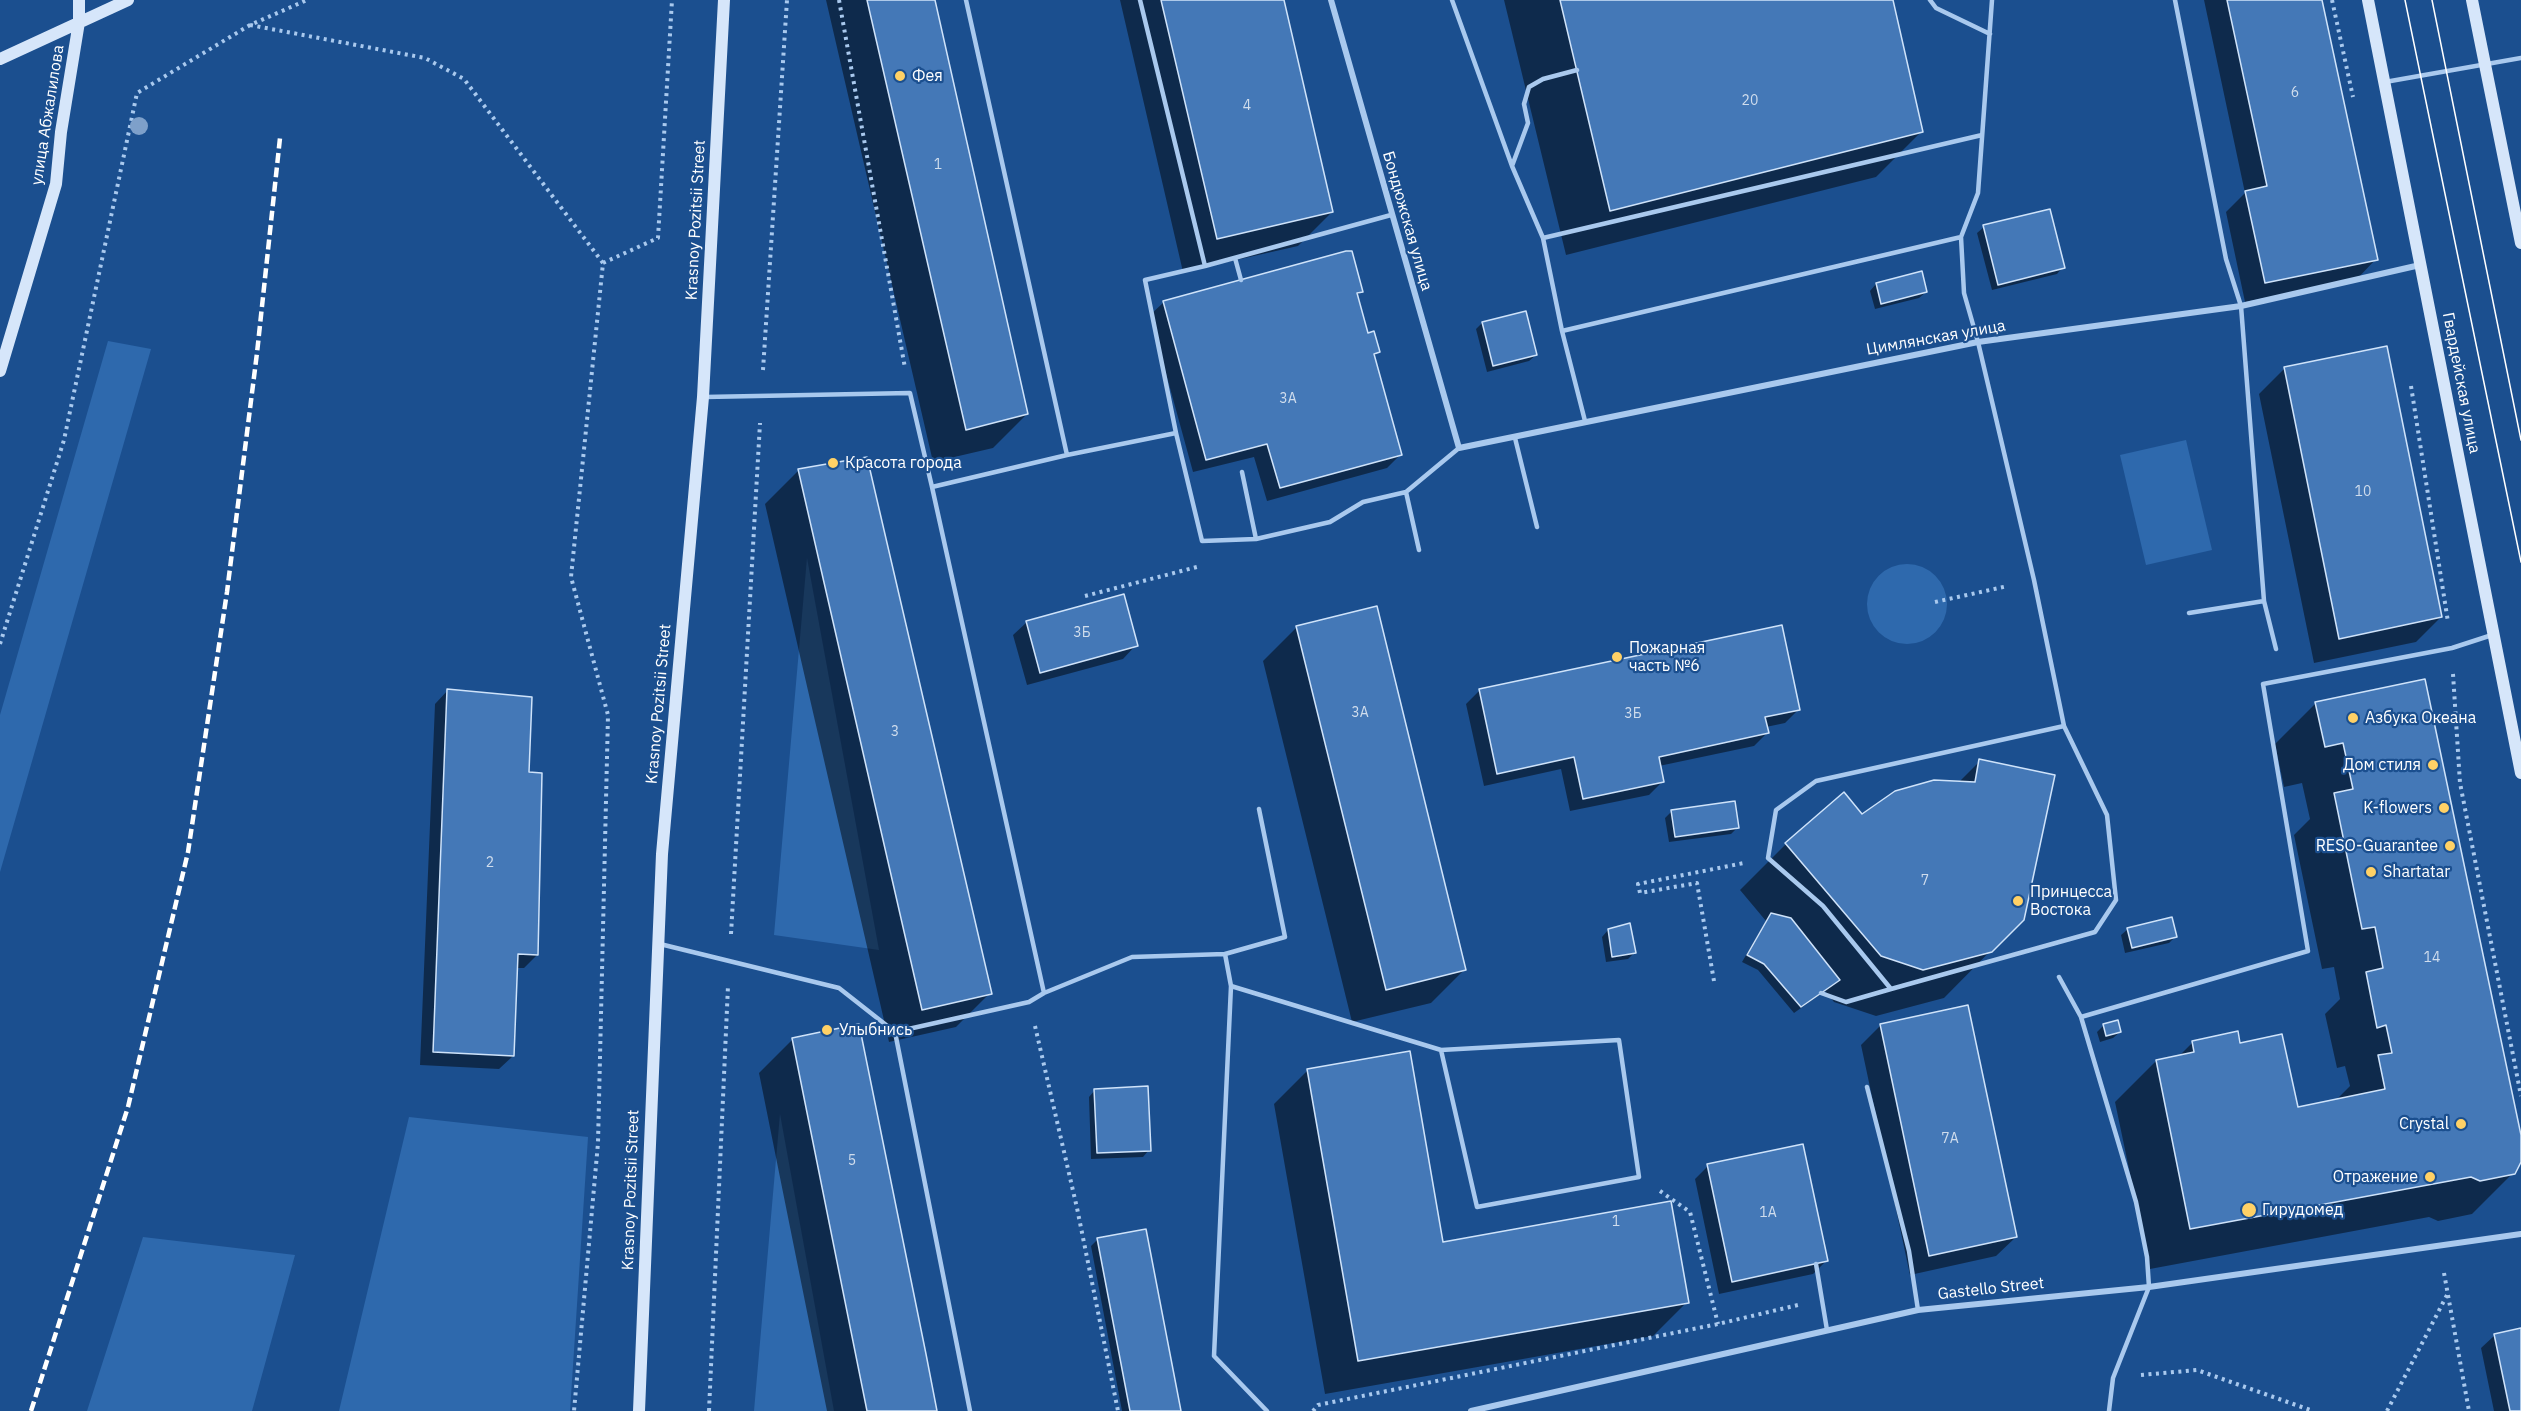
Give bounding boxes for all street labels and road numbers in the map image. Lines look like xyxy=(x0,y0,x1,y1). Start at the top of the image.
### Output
street label: улица Абжалилова xyxy=(27,43,69,187)
street label: Krasnoy Pozitsii Street xyxy=(682,139,710,301)
street label: Бондюжская улица xyxy=(1378,149,1436,293)
street label: Гвардейская улица xyxy=(2438,311,2484,455)
street label: Цимлянская улица xyxy=(1865,316,2007,360)
street label: Krasnoy Pozitsii Street xyxy=(642,623,676,785)
street label: Krasnoy Pozitsii Street xyxy=(619,1109,643,1271)
street label: Gastello Street xyxy=(1937,1274,2045,1304)

